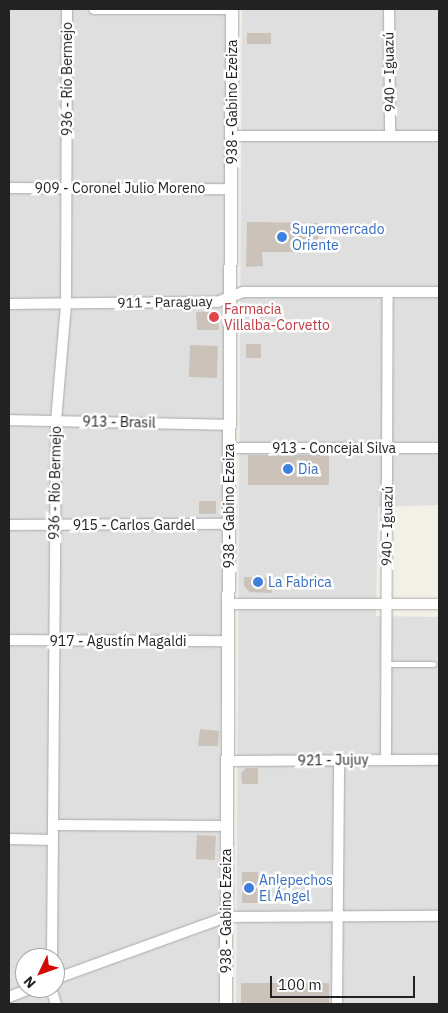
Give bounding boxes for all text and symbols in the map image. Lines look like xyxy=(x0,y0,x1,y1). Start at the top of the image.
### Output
street label: 936 - Río Bermejo xyxy=(59,22,75,136)
street label: 940 - Iguazú xyxy=(380,32,398,112)
street label: 938 - Gabino Ezeiza xyxy=(224,40,240,164)
street label: 909 - Coronel Julio Moreno xyxy=(35,180,205,196)
place label: Supermercado Oriente xyxy=(292,221,384,253)
marker: Supermercado Oriente xyxy=(276,231,288,243)
street label: 911 - Paraguay xyxy=(117,293,213,311)
place label: Farmacia Villalba-Corvetto xyxy=(224,301,330,334)
marker: Farmacia Villalba-Corvetto xyxy=(208,311,220,323)
street label: 913 - Brasil xyxy=(82,413,156,431)
street label: 936 - Río Bermejo xyxy=(46,426,64,540)
street label: 913 - Concejal Silva xyxy=(272,440,396,456)
street label: 938 - Gabino Ezeiza xyxy=(221,444,237,568)
place label: Dia xyxy=(298,461,318,477)
marker: Dia xyxy=(282,463,294,475)
street label: 940 - Iguazú xyxy=(378,486,396,566)
street label: 915 - Carlos Gardel xyxy=(73,517,195,533)
place label: La Fabrica xyxy=(268,574,332,590)
marker: La Fabrica xyxy=(252,576,264,588)
street label: 917 - Agustín Magaldi xyxy=(49,633,187,649)
street label: 921 - Jujuy xyxy=(297,751,369,769)
street label: 938 - Gabino Ezeiza xyxy=(218,849,234,973)
place label: Anlepechos El Ángel xyxy=(259,872,333,904)
marker: Anlepechos El Ángel xyxy=(243,882,255,894)
north arrow xyxy=(15,948,65,998)
scale bar xyxy=(273,966,418,998)
text: N xyxy=(20,973,40,992)
text: 100 m xyxy=(278,975,322,994)

